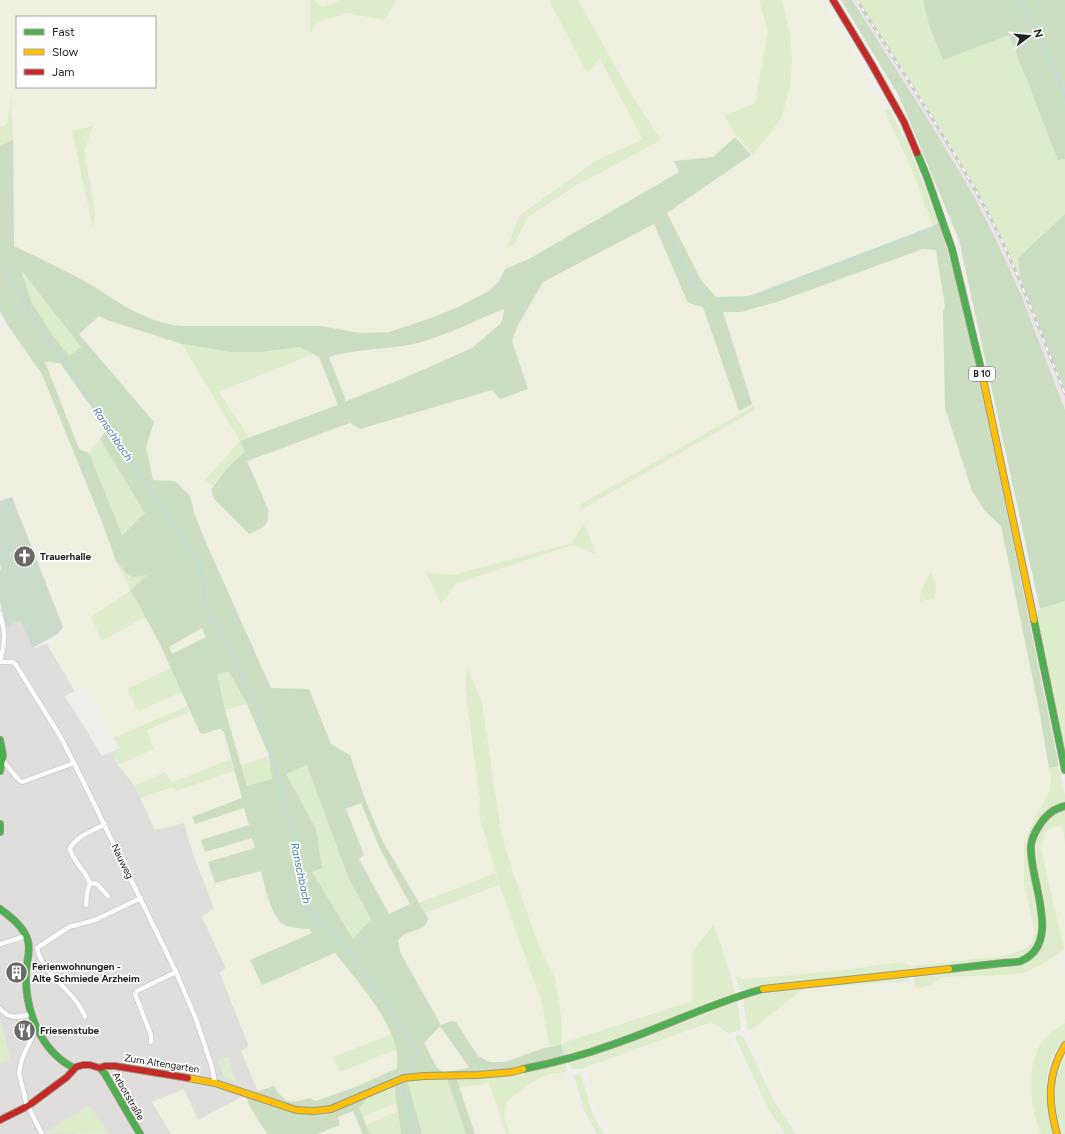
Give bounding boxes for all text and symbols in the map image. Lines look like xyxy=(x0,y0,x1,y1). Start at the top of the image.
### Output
legend xyxy=(16,16,156,88)
north arrow xyxy=(1009,16,1049,56)
text: Fast xyxy=(52,25,75,39)
text: N xyxy=(1031,27,1046,39)
text: Slow xyxy=(52,45,79,59)
text: Jam xyxy=(52,65,75,79)
road number: B 10 xyxy=(969,367,995,381)
water label: Ranschbach xyxy=(90,405,135,464)
church icon: Trauerhalle xyxy=(11,543,37,569)
place label: Trauerhalle xyxy=(40,550,92,563)
street label: Nauweg xyxy=(108,842,137,881)
water label: Ranschbach xyxy=(288,842,313,905)
building icon: Ferienwohnungen - Alte Schmiede Arzheim xyxy=(3,959,29,985)
place label: Ferienwohnungen - Alte Schmiede Arzheim xyxy=(32,960,140,985)
restaurant icon: Friesenstube xyxy=(11,1017,37,1043)
place label: Friesenstube xyxy=(40,1024,100,1037)
street label: Zum Altengarten xyxy=(123,1051,201,1076)
street label: Arbotstraße xyxy=(110,1070,148,1123)

